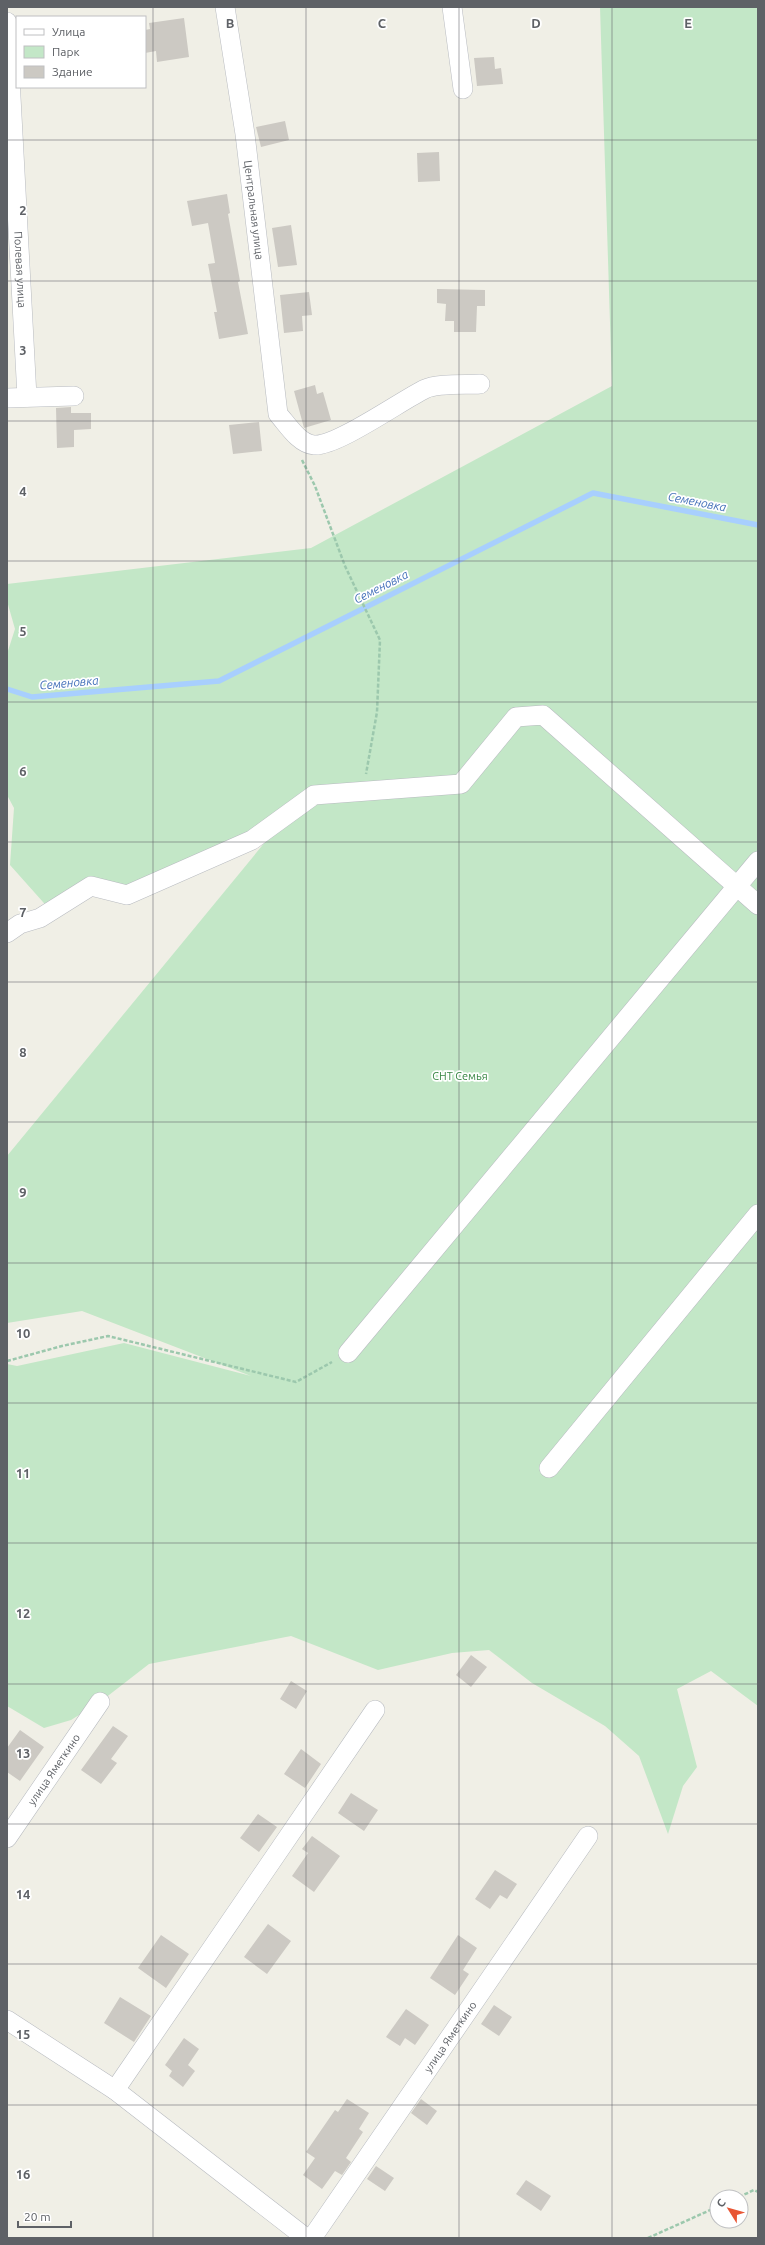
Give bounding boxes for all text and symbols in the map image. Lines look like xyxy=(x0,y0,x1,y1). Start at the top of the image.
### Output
legend xyxy=(16,16,146,88)
text: B xyxy=(226,16,235,30)
text: C xyxy=(378,16,387,30)
text: D xyxy=(531,16,541,30)
text: E xyxy=(684,16,692,30)
text: Улица xyxy=(52,25,85,38)
text: Парк xyxy=(52,45,80,58)
text: Здание xyxy=(52,65,93,78)
street label: Центральная улица xyxy=(242,160,266,260)
text: 2 xyxy=(19,203,27,217)
street label: Полевая улица xyxy=(12,231,28,308)
text: 3 xyxy=(19,343,27,357)
text: 4 xyxy=(19,484,27,498)
water label: Семеновка xyxy=(667,489,728,514)
water label: Семеновка xyxy=(351,567,411,606)
text: 5 xyxy=(19,624,27,638)
water label: Семеновка xyxy=(39,673,100,692)
text: 6 xyxy=(19,764,27,778)
text: 7 xyxy=(19,905,27,919)
text: 8 xyxy=(19,1045,27,1059)
park label: СНТ Семья xyxy=(432,1070,488,1082)
text: 9 xyxy=(19,1185,27,1199)
text: 10 xyxy=(16,1326,30,1340)
text: 11 xyxy=(16,1466,30,1480)
text: 12 xyxy=(16,1606,30,1620)
street label: улица Яметкино xyxy=(25,1732,82,1807)
text: 13 xyxy=(16,1746,30,1760)
text: 14 xyxy=(16,1887,30,1901)
street label: улица Яметкино xyxy=(422,1999,479,2075)
text: 15 xyxy=(16,2027,30,2041)
text: 16 xyxy=(16,2167,30,2181)
north arrow xyxy=(709,2189,749,2229)
text: С xyxy=(714,2197,728,2209)
scale bar xyxy=(18,2203,71,2229)
text: 20 m xyxy=(24,2210,51,2223)

